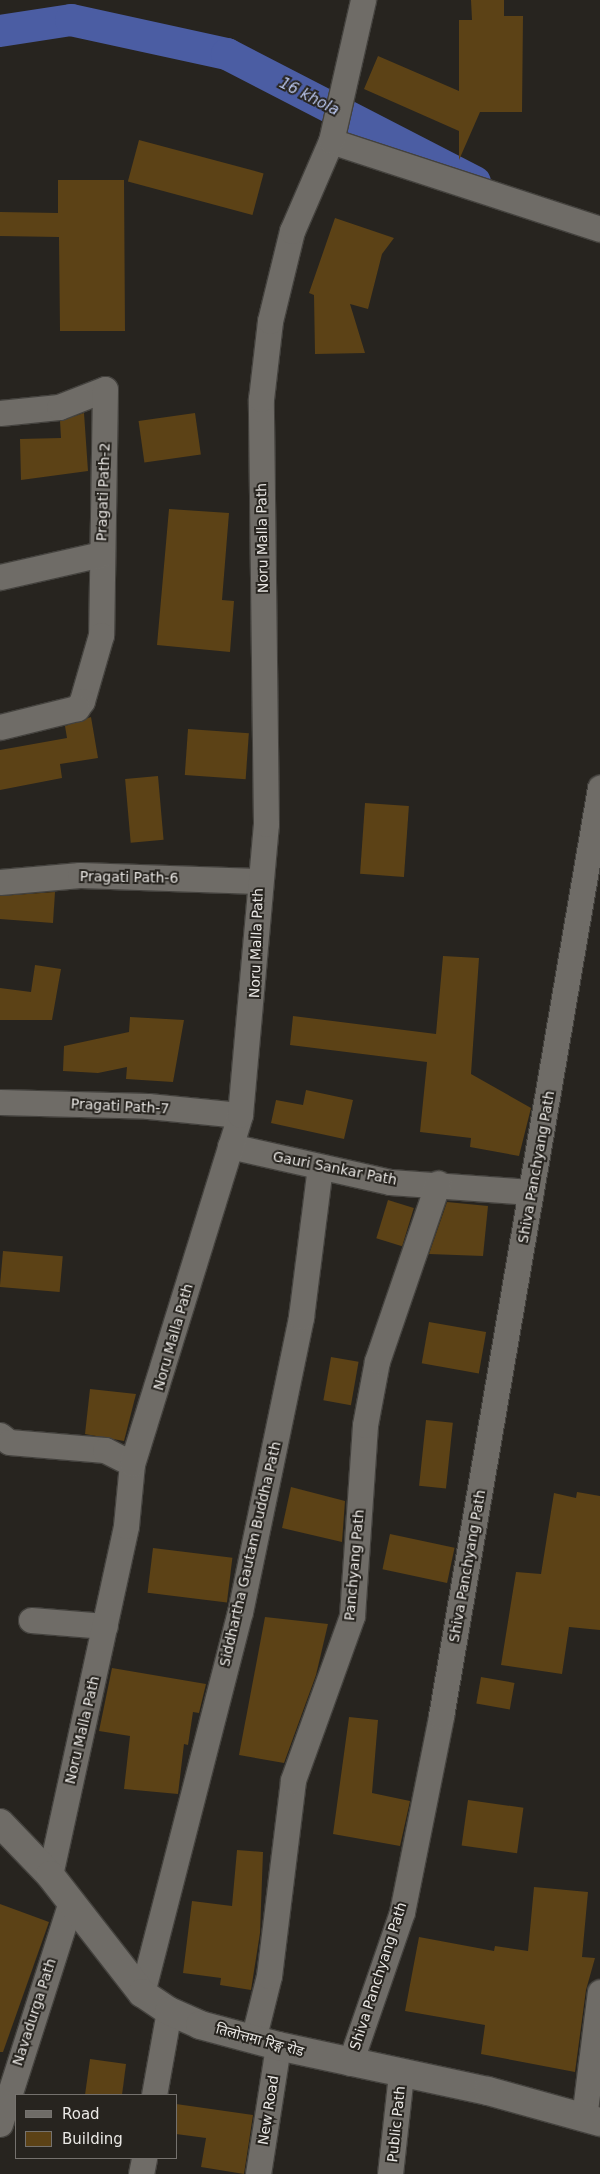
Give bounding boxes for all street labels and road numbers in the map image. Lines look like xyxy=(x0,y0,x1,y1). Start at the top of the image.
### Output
street label: Pragati Path-2 xyxy=(93,442,113,542)
street label: Noru Malla Path xyxy=(253,483,271,593)
street label: Pragati Path-6 xyxy=(80,868,178,886)
street label: Noru Malla Path xyxy=(246,888,266,998)
street label: Shiva Panchyang Path xyxy=(514,1089,558,1245)
street label: Pragati Path-7 xyxy=(70,1095,170,1117)
street label: Gauri Sankar Path xyxy=(271,1148,399,1188)
street label: Noru Malla Path xyxy=(150,1282,196,1392)
street label: Siddhartha Gautam Buddha Path xyxy=(216,1440,284,1668)
street label: Shiva Panchyang Path xyxy=(445,1488,489,1644)
street label: Panchyang Path xyxy=(341,1509,367,1621)
street label: Noru Malla Path xyxy=(61,1674,103,1786)
street label: Shiva Panchyang Path xyxy=(346,1900,410,2052)
street label: Navadurga Path xyxy=(9,1956,59,2068)
street label: तिलोत्तमा रिङ्ग रोड xyxy=(214,2020,306,2060)
street label: New Road xyxy=(254,2074,282,2146)
street label: Public Path xyxy=(384,2085,408,2163)

